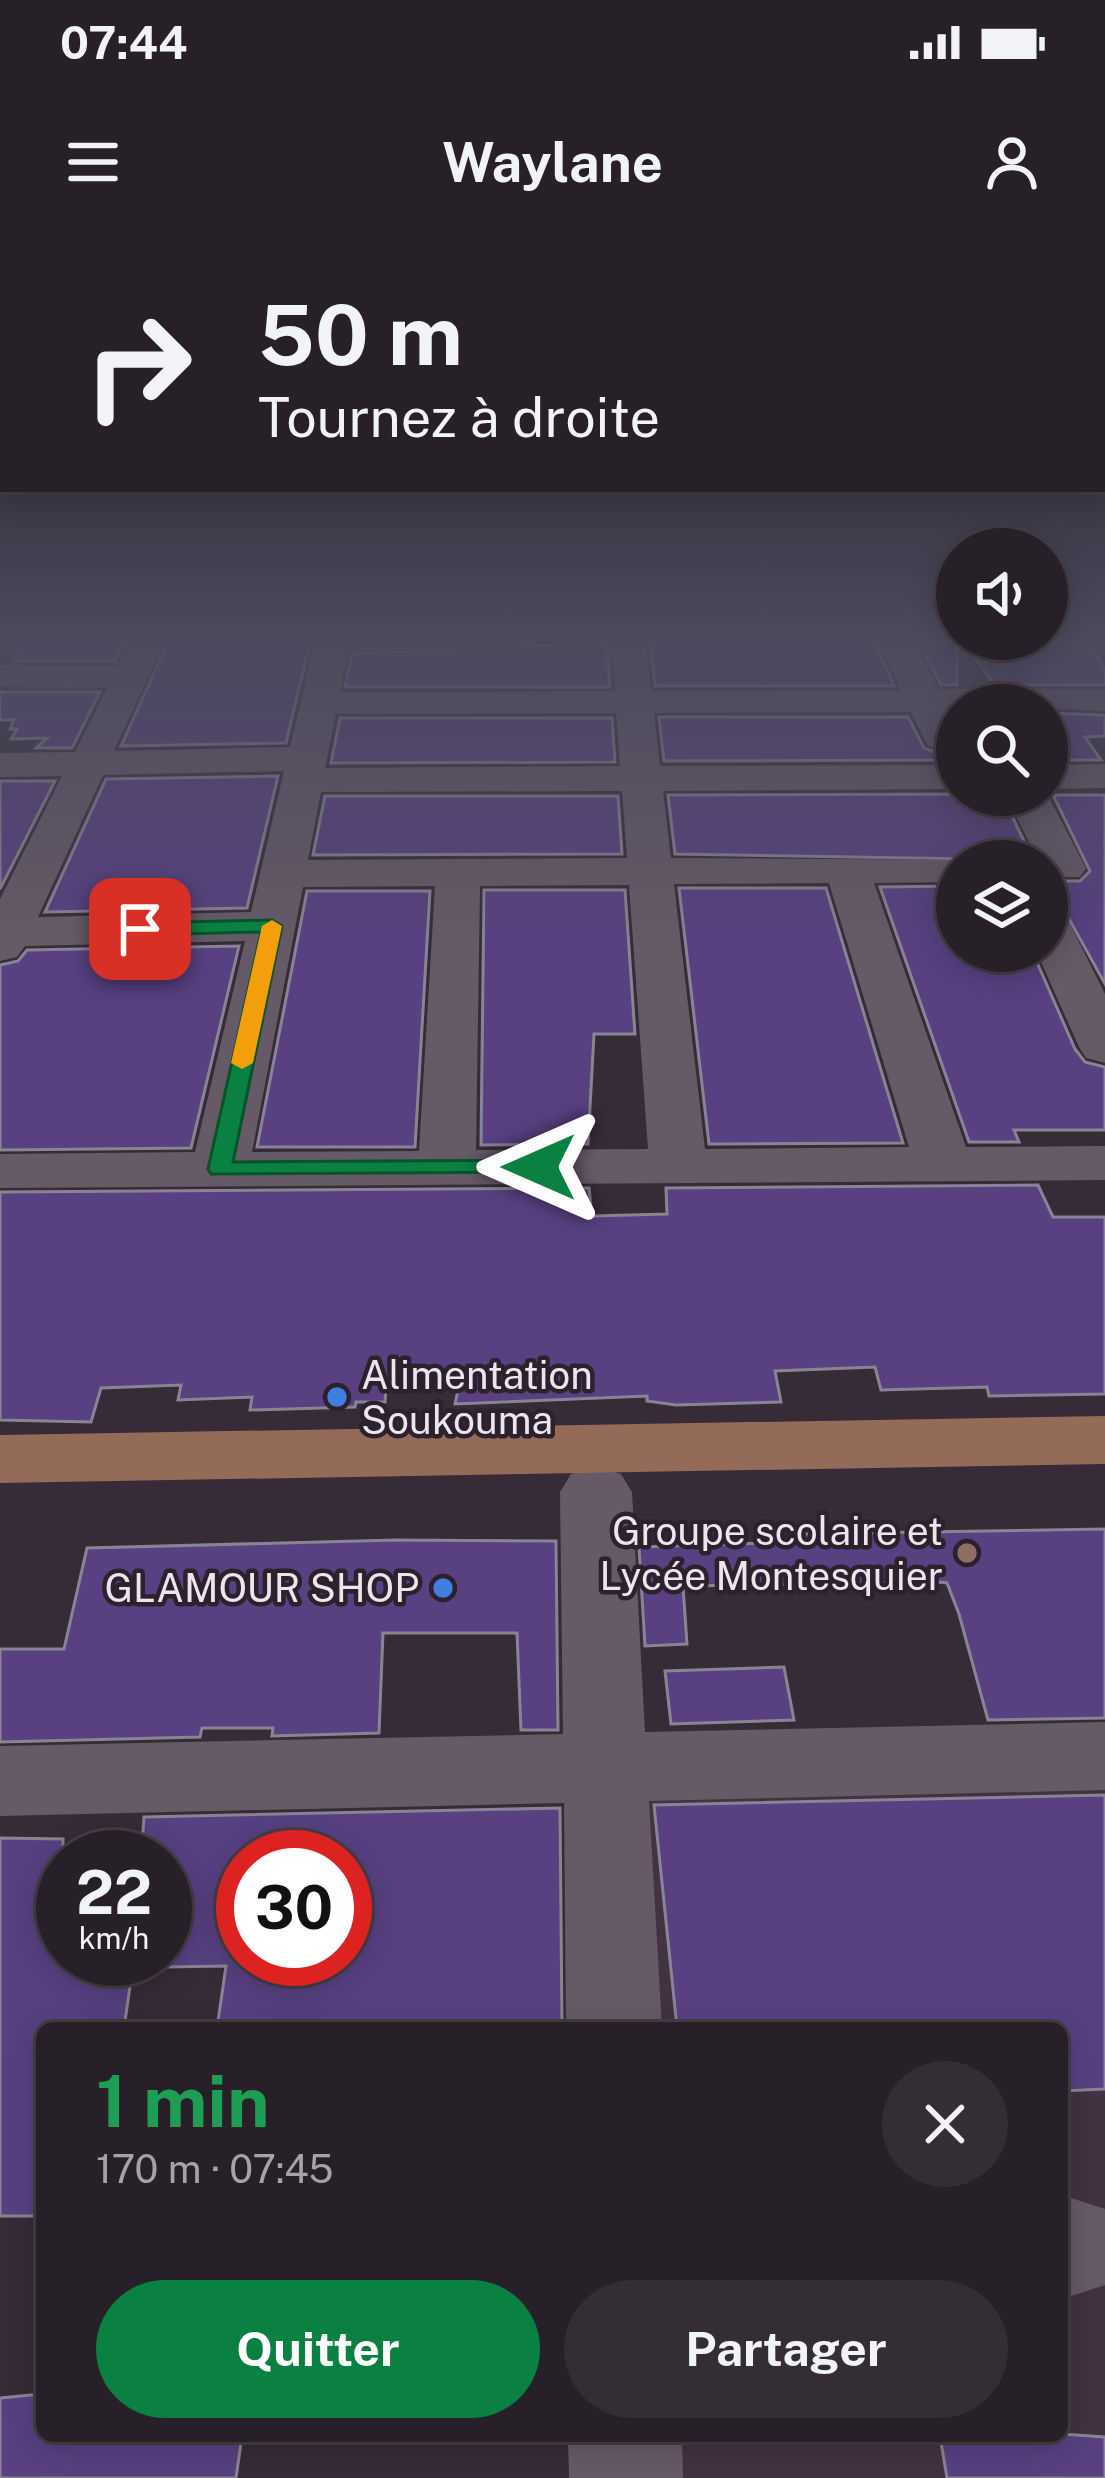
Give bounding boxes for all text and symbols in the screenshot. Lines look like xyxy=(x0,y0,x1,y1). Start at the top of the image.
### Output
text: 07:44 xyxy=(60,16,187,69)
icon: menu xyxy=(60,129,126,195)
icon: person xyxy=(979,129,1045,195)
text: Waylane xyxy=(442,131,663,194)
text: 50 m xyxy=(258,285,463,384)
icon: right xyxy=(60,288,216,444)
text: Tournez à droite xyxy=(258,386,660,449)
map controls xyxy=(936,528,1068,972)
button: sound xyxy=(936,528,1068,660)
button: search xyxy=(936,684,1068,816)
button: layers xyxy=(936,840,1068,972)
pin xyxy=(89,878,191,980)
icon: arrive xyxy=(107,896,173,962)
position arrow xyxy=(476,1104,602,1230)
place label: Alimentation Soukouma xyxy=(361,1352,593,1443)
marker: Alimentation Soukouma xyxy=(324,1384,350,1410)
place label: Groupe scolaire et Lycée Montesquier xyxy=(600,1508,943,1599)
marker: Groupe scolaire et Lycée Montesquier xyxy=(954,1540,980,1566)
place label: GLAMOUR SHOP xyxy=(105,1565,419,1611)
marker: GLAMOUR SHOP xyxy=(430,1575,456,1601)
speed limit sign: 30 xyxy=(216,1830,372,1986)
text: 22 xyxy=(76,1857,152,1928)
text: km/h xyxy=(79,1920,149,1956)
text: 1 min xyxy=(96,2059,270,2143)
button: close xyxy=(882,2061,1008,2187)
text: 170 m · 07:45 xyxy=(96,2146,334,2192)
button: Quitter xyxy=(96,2280,540,2418)
button: Partager xyxy=(564,2280,1008,2418)

